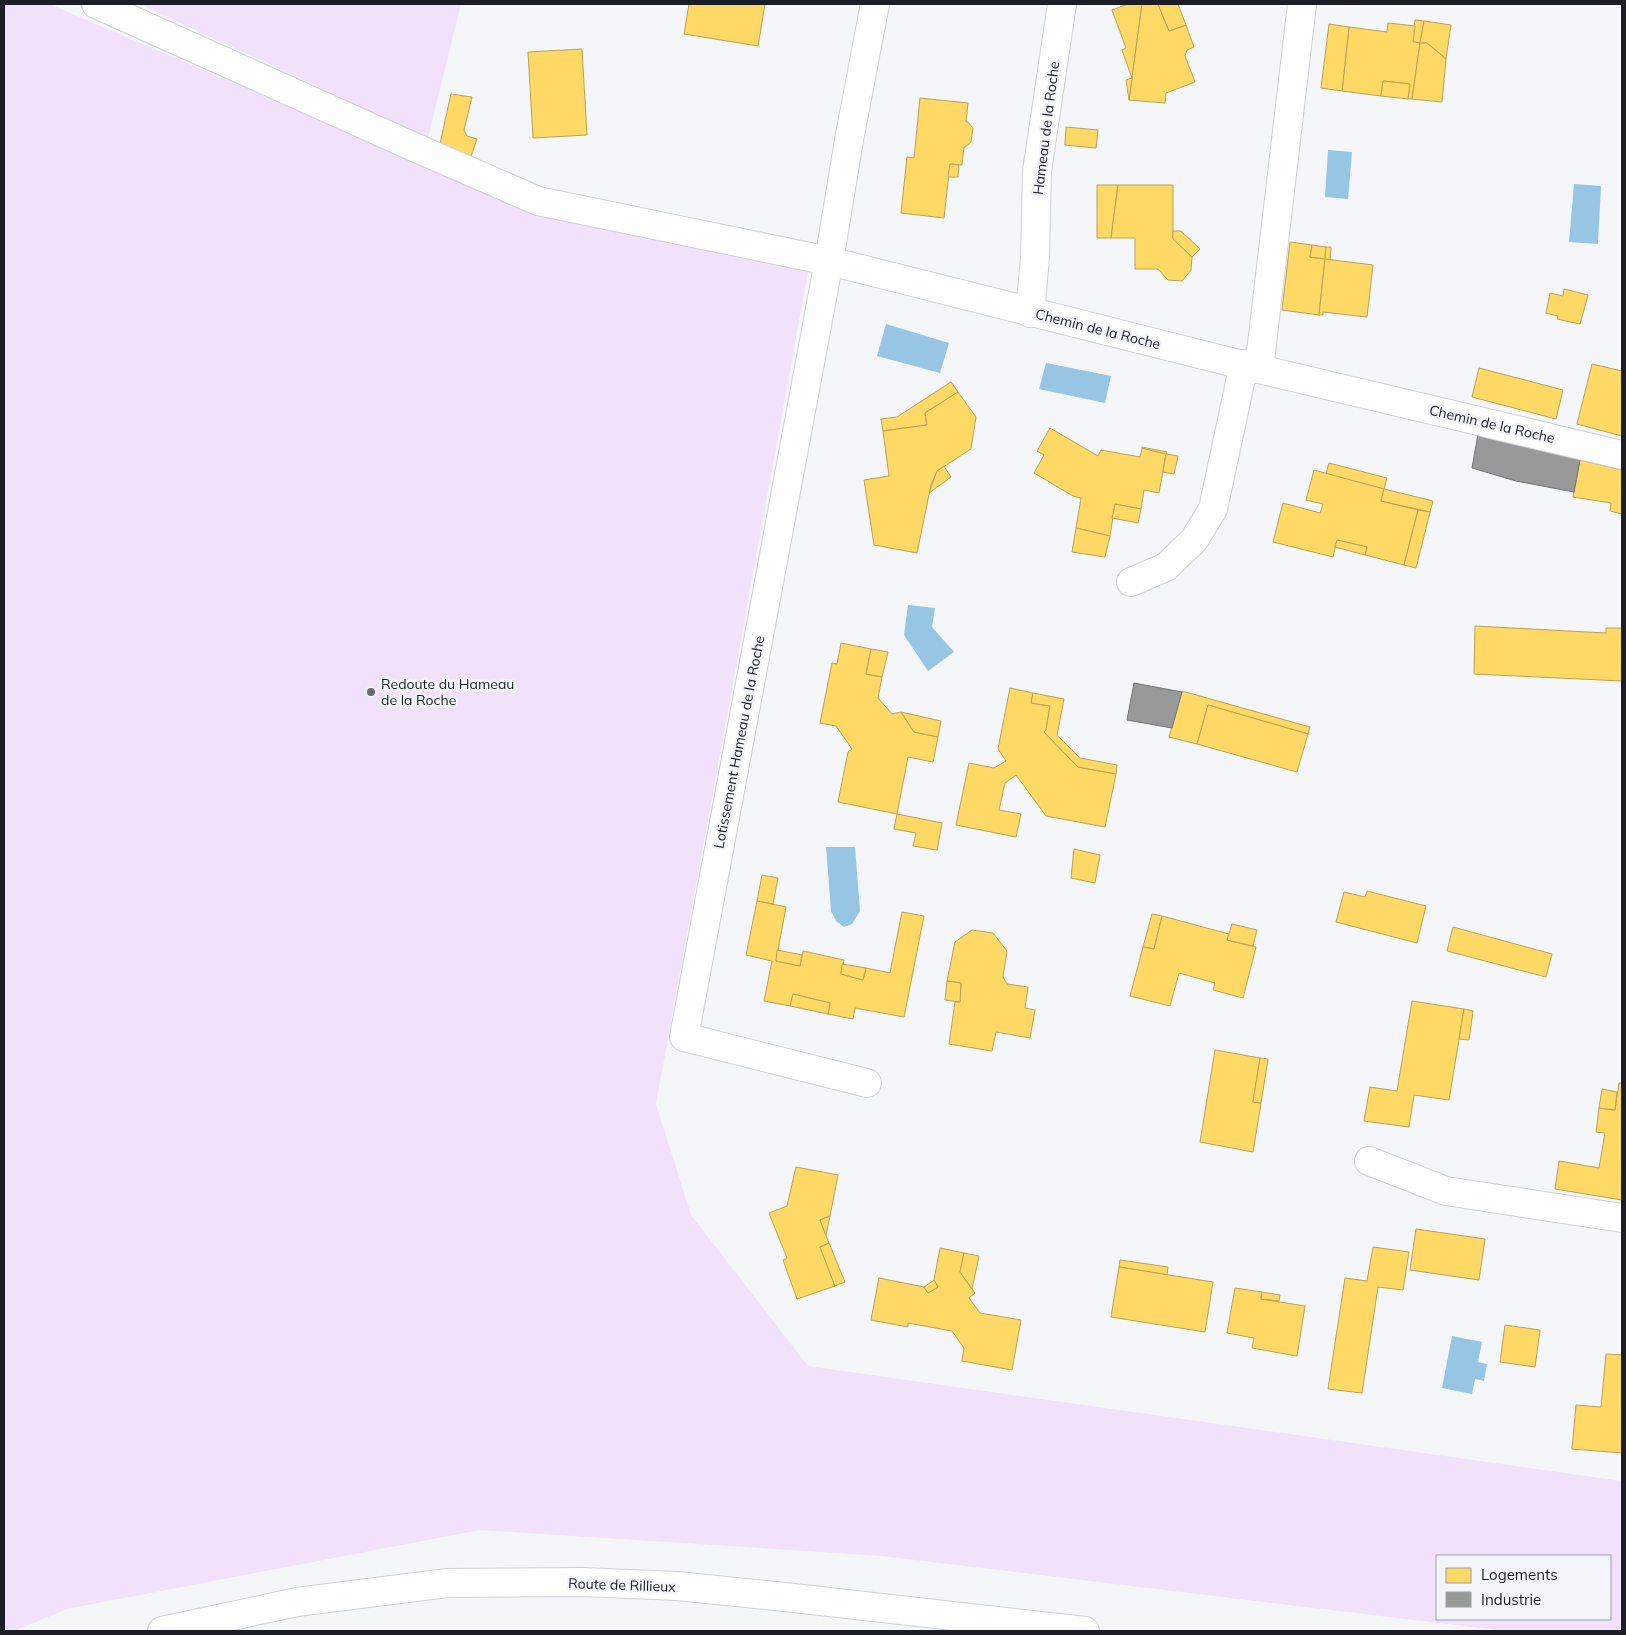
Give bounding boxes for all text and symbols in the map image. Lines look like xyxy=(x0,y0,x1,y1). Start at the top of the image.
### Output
street label: Hameau de la Roche xyxy=(1029,60,1063,196)
street label: Chemin de la Roche xyxy=(1034,305,1162,353)
street label: Chemin de la Roche xyxy=(1428,401,1556,447)
street label: Lotissement Hameau de la Roche xyxy=(710,634,768,850)
place label: Redoute du Hameau de la Roche xyxy=(381,675,514,709)
marker: Redoute du Hameau de la Roche xyxy=(365,686,377,698)
legend xyxy=(1436,1555,1611,1620)
text: Logements xyxy=(1481,1565,1558,1584)
street label: Route de Rillieux xyxy=(568,1574,677,1596)
text: Industrie xyxy=(1481,1590,1541,1609)

